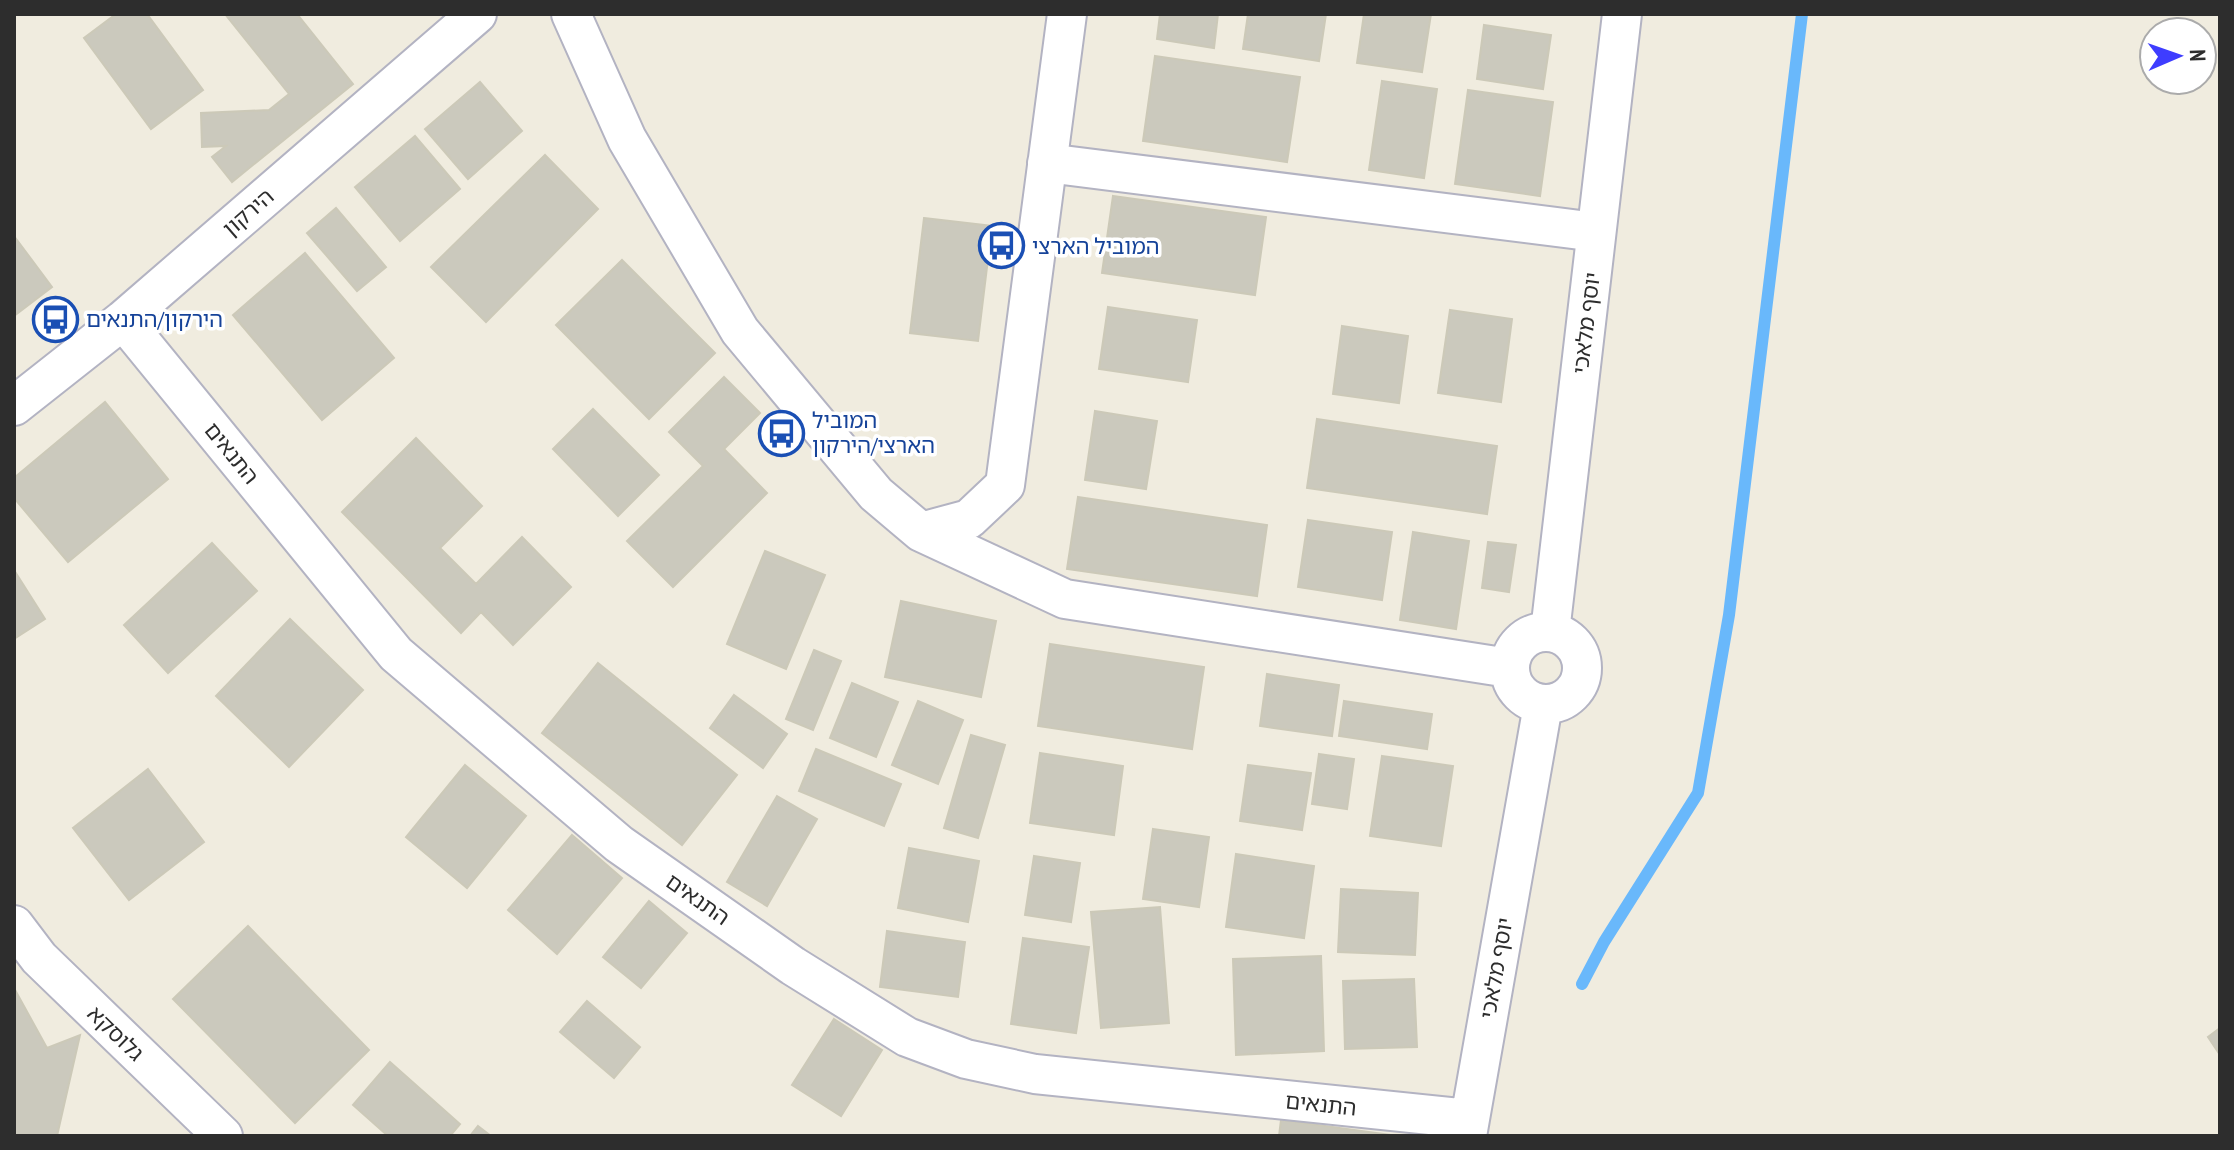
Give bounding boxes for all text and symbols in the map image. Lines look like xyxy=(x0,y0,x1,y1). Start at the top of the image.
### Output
north arrow xyxy=(2138,16,2218,96)
text: N xyxy=(2184,49,2212,62)
street label: הירקון xyxy=(217,182,279,242)
bus stop icon: המוביל הארצי xyxy=(977,222,1025,270)
place label: המוביל הארצי xyxy=(1032,232,1160,260)
street label: יוסף מלאכי xyxy=(1566,271,1606,375)
bus stop icon: הירקון/התנאים xyxy=(31,295,79,343)
place label: הירקון/התנאים xyxy=(86,305,223,333)
place label: המוביל הארצי/הירקון xyxy=(812,406,935,459)
bus stop icon: המוביל הארצי/הירקון xyxy=(757,409,805,457)
street label: התנאים xyxy=(199,416,265,490)
street label: התנאים xyxy=(661,867,735,931)
street label: יוסף מלאכי xyxy=(1473,915,1519,1021)
street label: גלוסקא xyxy=(82,999,150,1067)
street label: התנאים xyxy=(1284,1086,1358,1122)

